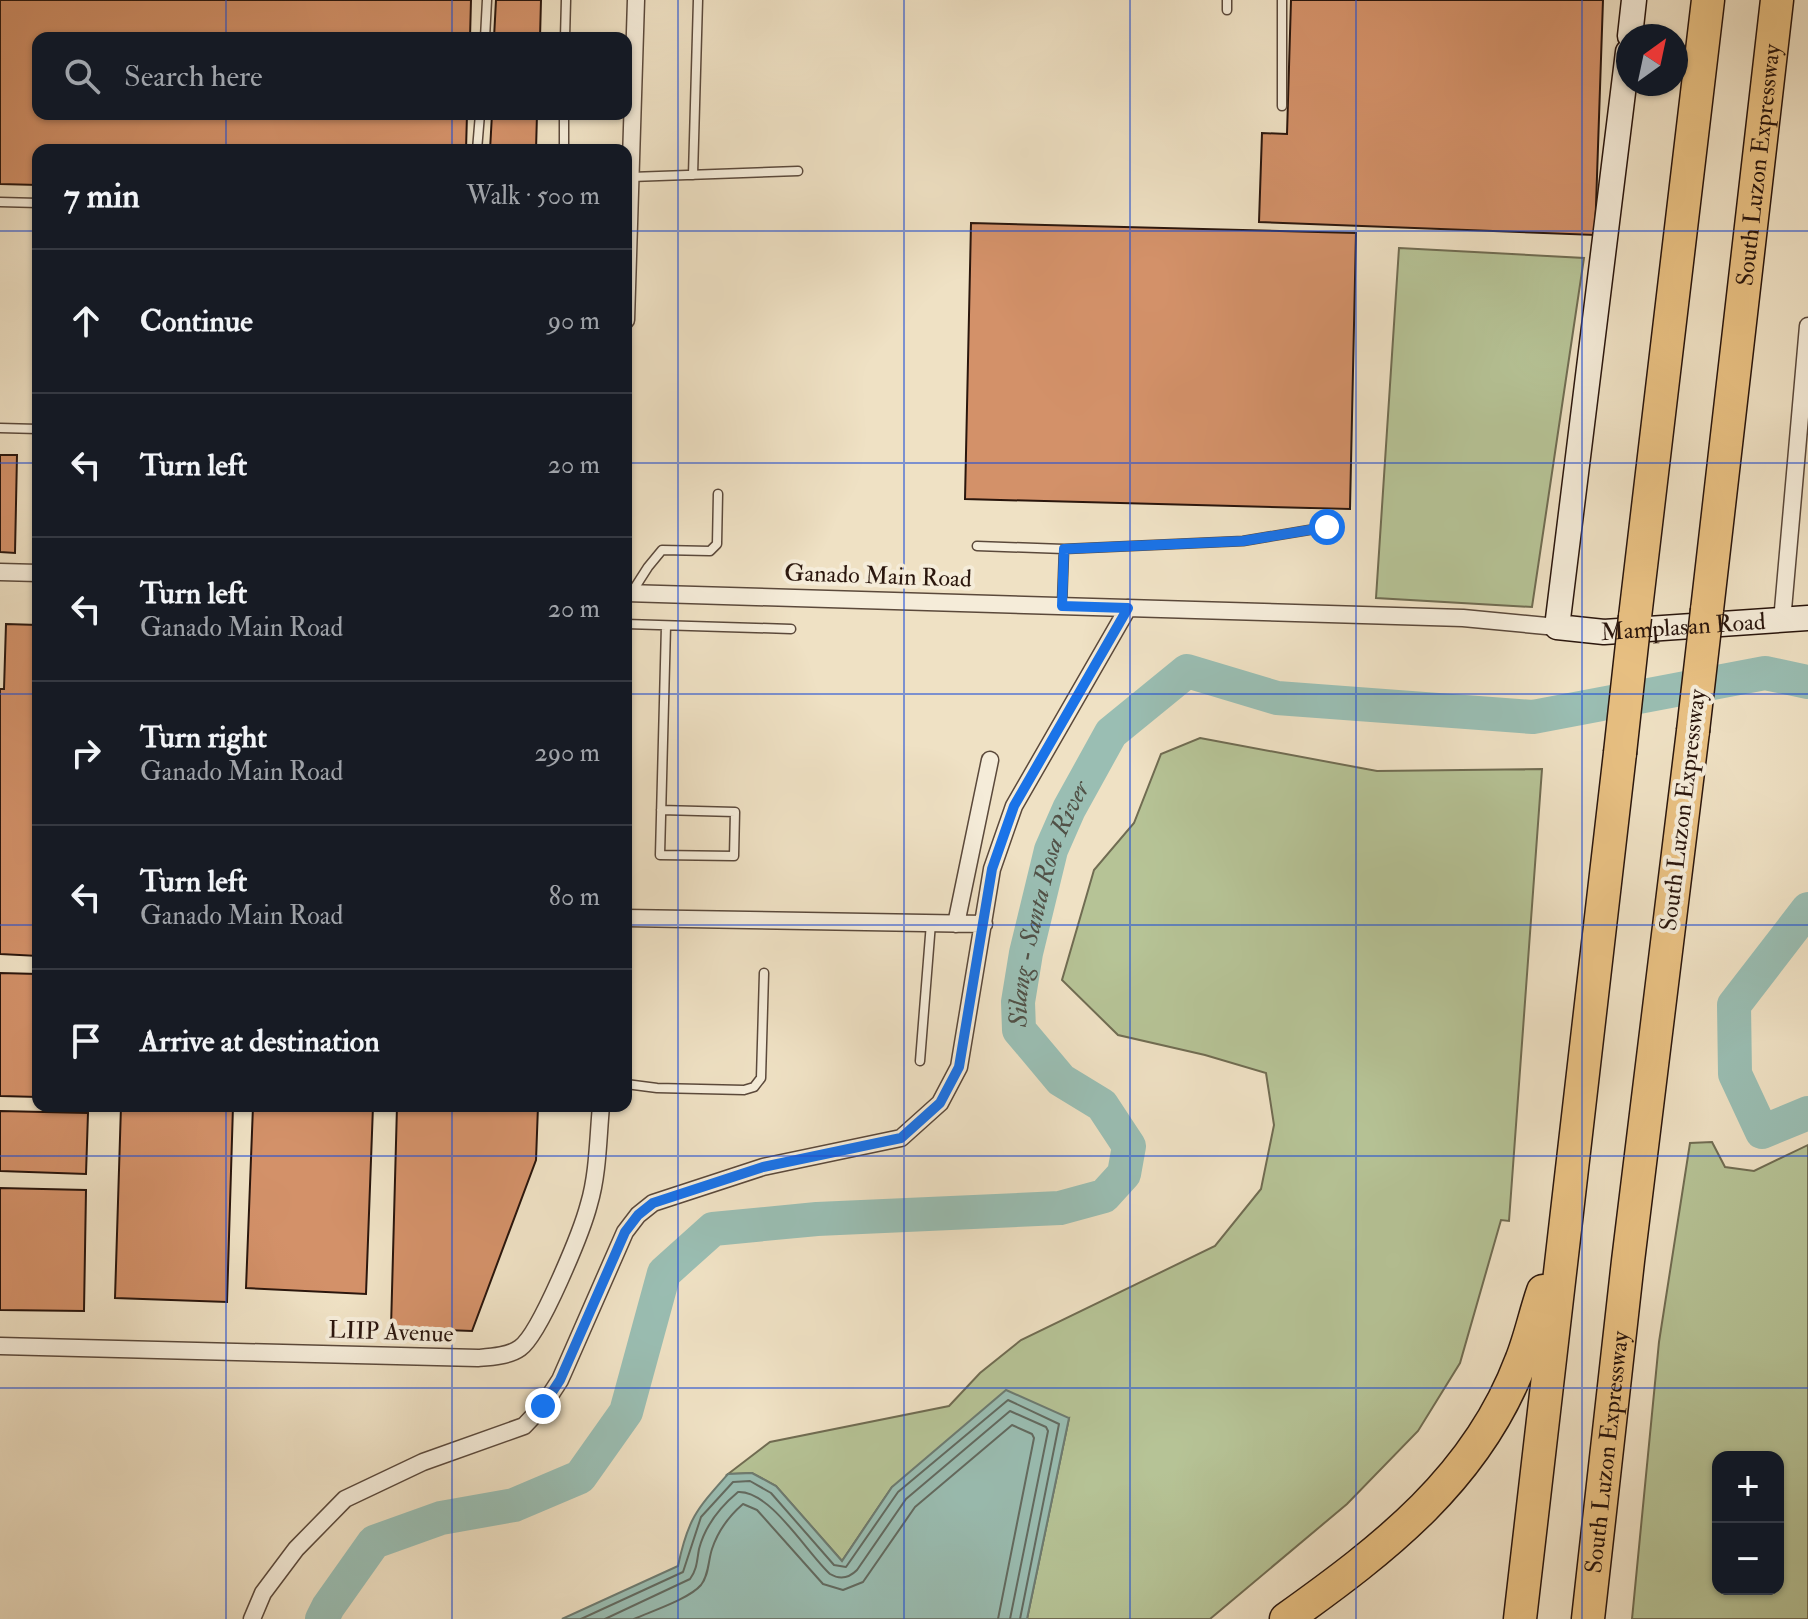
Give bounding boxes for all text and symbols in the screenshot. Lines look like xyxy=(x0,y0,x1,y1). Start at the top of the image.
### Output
north arrow xyxy=(1616,24,1688,96)
search box xyxy=(32,32,632,120)
street label: South Luzon Expressway xyxy=(1729,42,1787,288)
icon: search xyxy=(60,54,104,98)
text: Search here xyxy=(124,58,263,95)
text: 7 min xyxy=(64,175,140,218)
text: Walk · 500 m xyxy=(466,180,600,212)
icon: ahead xyxy=(64,299,108,343)
text: Continue xyxy=(140,303,253,340)
text: 90 m xyxy=(548,305,600,337)
icon: left xyxy=(64,443,108,487)
text: Turn left xyxy=(140,447,247,484)
text: 20 m xyxy=(548,449,600,481)
route start xyxy=(1309,509,1345,545)
street label: Ganado Main Road xyxy=(784,557,972,595)
text: Turn left xyxy=(140,575,247,612)
icon: left xyxy=(64,587,108,631)
text: 20 m xyxy=(548,593,600,625)
street label: Mamplasan Road xyxy=(1600,605,1767,648)
text: Ganado Main Road xyxy=(140,612,343,644)
street label: South Luzon Expressway xyxy=(1653,687,1713,933)
text: Turn right xyxy=(140,719,267,756)
icon: right xyxy=(64,731,108,775)
text: 290 m xyxy=(535,737,600,769)
text: Ganado Main Road xyxy=(140,756,343,788)
water label: Silang - Santa Rosa River xyxy=(1002,774,1098,1029)
text: Turn left xyxy=(140,863,247,900)
icon: left xyxy=(64,875,108,919)
text: 80 m xyxy=(549,881,600,913)
text: Ganado Main Road xyxy=(140,900,343,932)
icon: arrive xyxy=(64,1019,108,1063)
text: Arrive at destination xyxy=(140,1023,380,1060)
street label: LIIP Avenue xyxy=(328,1314,454,1350)
street label: South Luzon Expressway xyxy=(1578,1329,1636,1575)
route end xyxy=(525,1388,561,1424)
map controls xyxy=(1712,1451,1784,1595)
button: + xyxy=(1712,1451,1784,1523)
button: − xyxy=(1712,1523,1784,1595)

